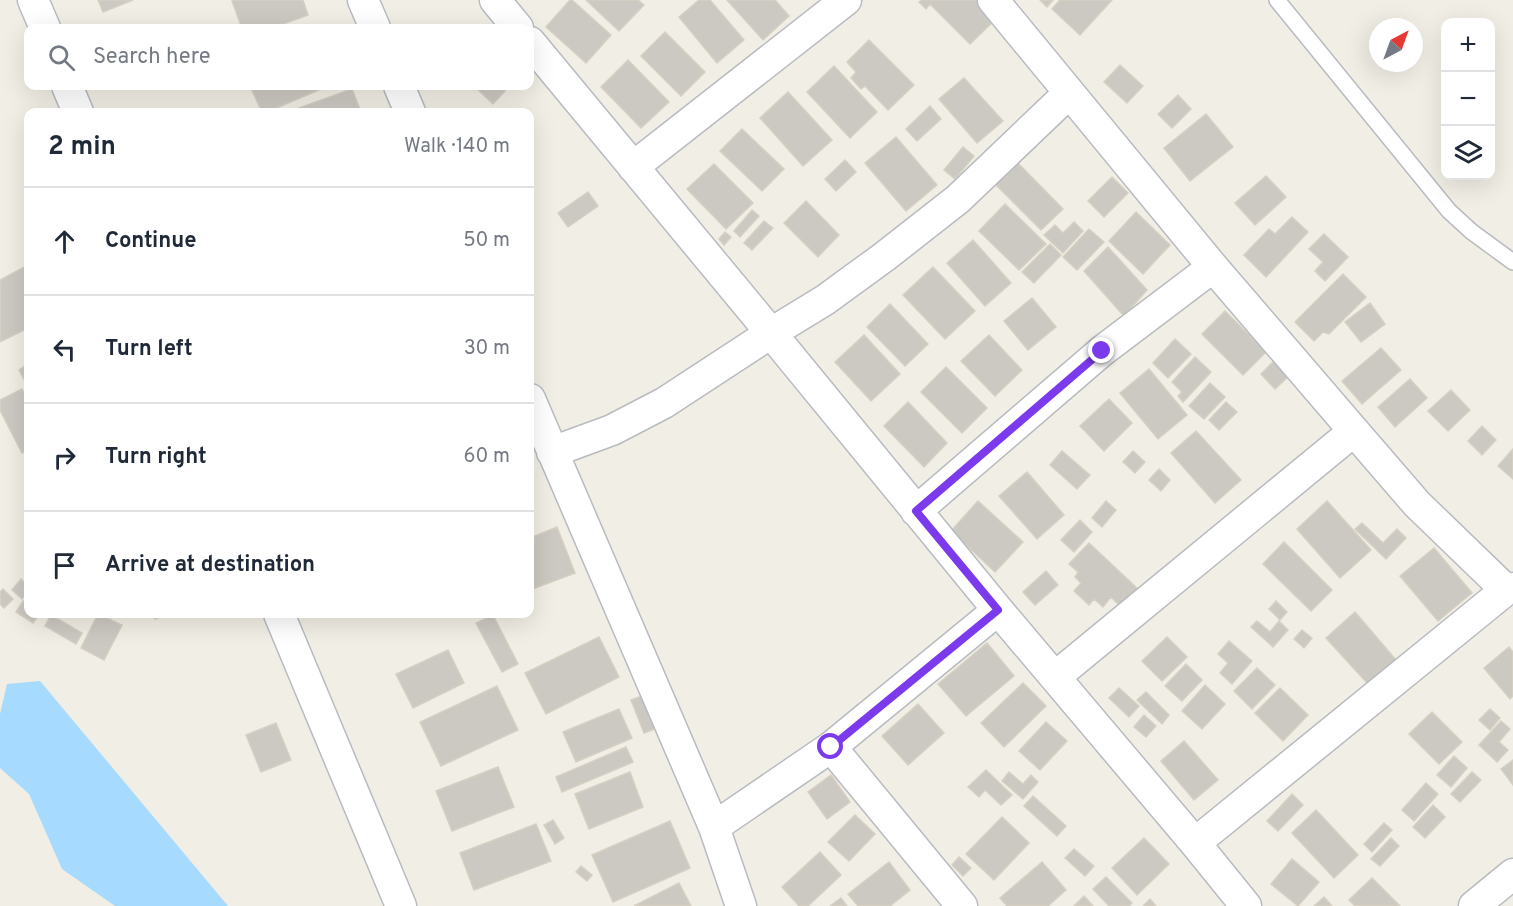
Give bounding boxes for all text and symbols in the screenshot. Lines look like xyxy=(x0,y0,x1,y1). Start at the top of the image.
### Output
north arrow xyxy=(1369,18,1423,72)
map controls xyxy=(1441,18,1495,180)
button: + xyxy=(1441,18,1495,72)
search box xyxy=(24,24,534,90)
icon: search xyxy=(45,41,78,74)
text: Search here xyxy=(93,44,211,71)
button: − xyxy=(1441,72,1495,126)
button: layers xyxy=(1441,126,1495,180)
text: 2 min xyxy=(48,131,116,164)
text: Walk · 140 m xyxy=(404,134,510,160)
icon: ahead xyxy=(48,225,81,258)
text: Continue xyxy=(105,228,196,255)
text: 50 m xyxy=(463,228,510,254)
icon: left xyxy=(48,333,81,366)
text: Turn left xyxy=(105,336,193,363)
text: 30 m xyxy=(464,336,510,362)
route end xyxy=(1088,337,1114,363)
icon: right xyxy=(48,441,81,474)
text: Turn right xyxy=(105,444,207,471)
text: 60 m xyxy=(464,444,510,470)
icon: arrive xyxy=(48,549,81,582)
text: Arrive at destination xyxy=(105,552,315,579)
route start xyxy=(817,733,843,759)

